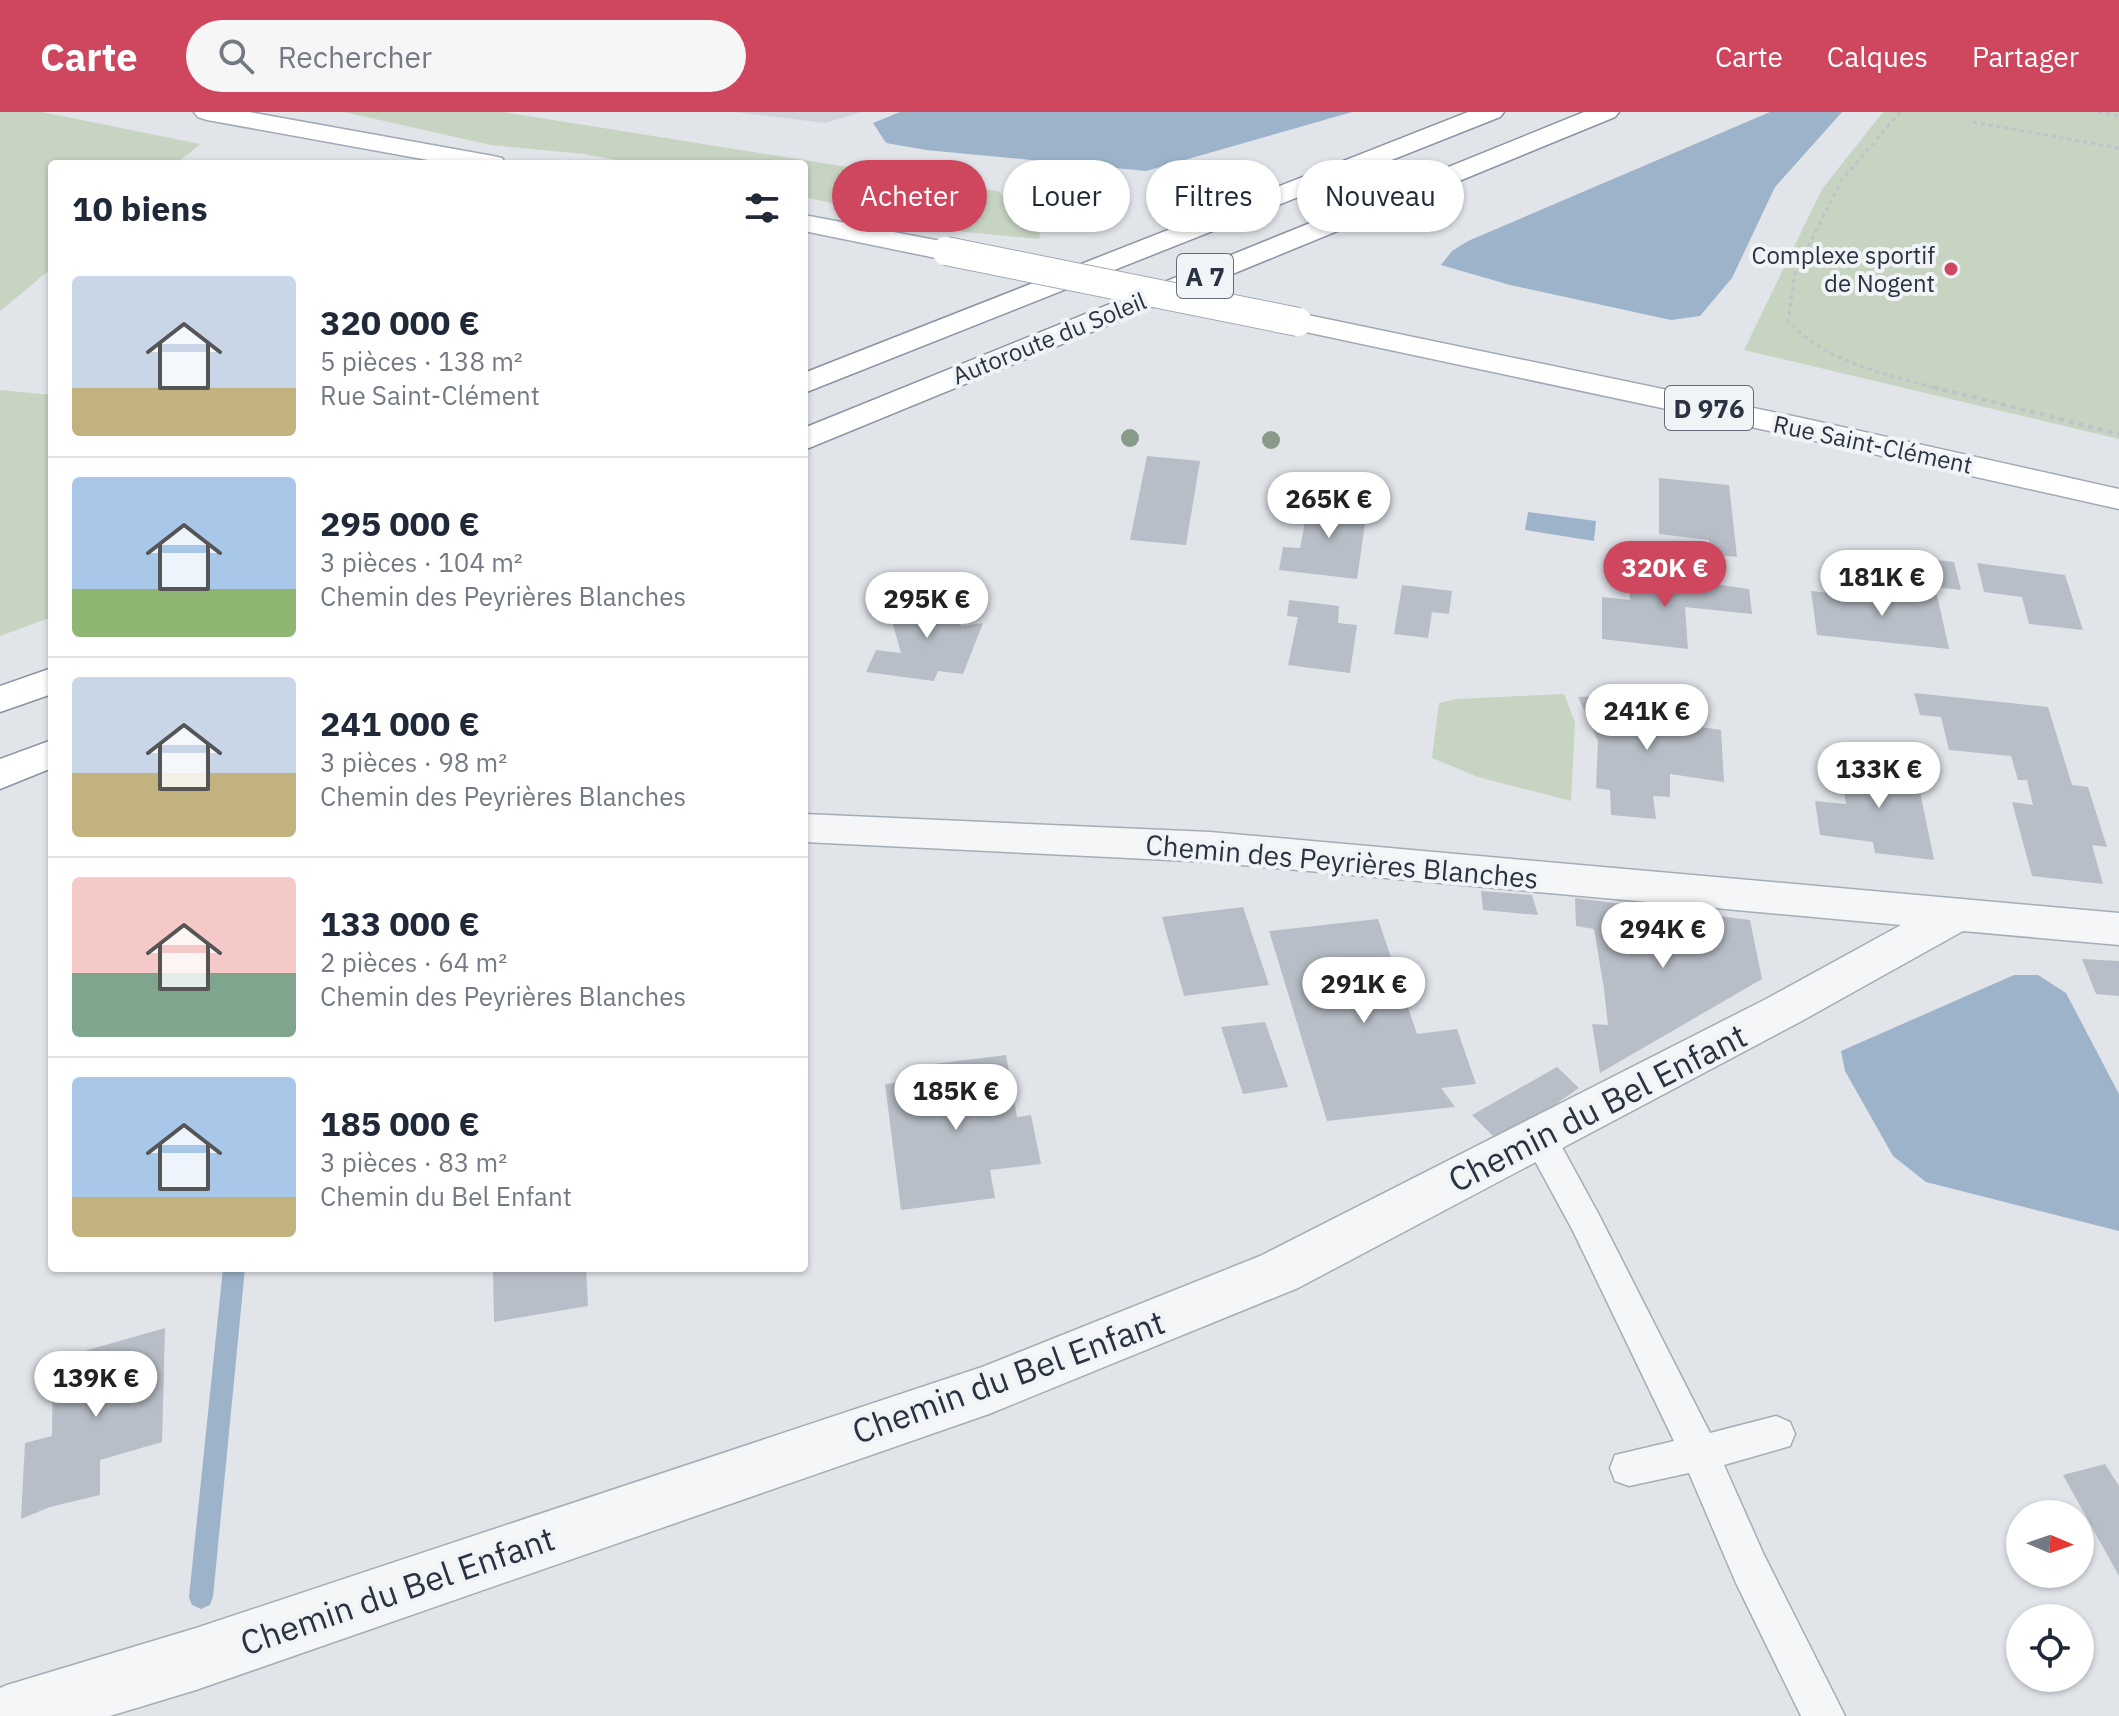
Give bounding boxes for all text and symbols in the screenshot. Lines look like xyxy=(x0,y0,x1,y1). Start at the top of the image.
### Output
search box xyxy=(186,20,746,92)
text: Carte xyxy=(40,32,138,81)
icon: search xyxy=(214,34,258,78)
text: Rechercher xyxy=(278,37,432,76)
text: Carte xyxy=(1715,38,1783,75)
text: Calques xyxy=(1827,38,1928,75)
text: Partager xyxy=(1972,38,2079,75)
chip: Acheter xyxy=(832,160,987,232)
chip: Louer xyxy=(1003,160,1130,232)
chip: Filtres xyxy=(1146,160,1281,232)
chip: Nouveau xyxy=(1297,160,1464,232)
text: 10 biens xyxy=(72,186,208,230)
icon: filters xyxy=(740,186,784,230)
place label: Complexe sportif de Nogent xyxy=(1751,239,1935,299)
road number: A 7 xyxy=(1177,254,1233,298)
marker: Complexe sportif de Nogent xyxy=(1942,260,1960,278)
street label: Autoroute du Soleil xyxy=(947,284,1151,392)
text: 320 000 € xyxy=(320,300,480,344)
icon: home xyxy=(136,308,232,404)
text: 5 pièces · 138 m² xyxy=(320,344,523,378)
text: Rue Saint-Clément xyxy=(320,378,540,412)
road number: D 976 xyxy=(1665,386,1753,430)
street label: Rue Saint-Clément xyxy=(1770,407,1976,481)
pin: 265K € xyxy=(1264,472,1394,540)
text: 265K € xyxy=(1285,481,1373,515)
text: 295 000 € xyxy=(320,501,480,545)
icon: home xyxy=(136,509,232,605)
pin: 320K € xyxy=(1600,541,1730,609)
text: 3 pièces · 104 m² xyxy=(320,545,523,579)
text: 320K € xyxy=(1621,550,1709,584)
pin: 181K € xyxy=(1817,550,1947,618)
text: 181K € xyxy=(1838,559,1926,593)
pin: 295K € xyxy=(862,572,992,640)
text: Chemin des Peyrières Blanches xyxy=(320,579,686,613)
text: 295K € xyxy=(883,581,971,615)
pin: 241K € xyxy=(1582,684,1712,752)
text: 241K € xyxy=(1603,693,1691,727)
text: 241 000 € xyxy=(320,701,480,745)
icon: home xyxy=(136,709,232,805)
pin: 133K € xyxy=(1814,742,1944,810)
text: 3 pièces · 98 m² xyxy=(320,745,507,779)
text: 133K € xyxy=(1835,751,1923,785)
text: Chemin des Peyrières Blanches xyxy=(320,779,686,813)
street label: Chemin des Peyrières Blanches xyxy=(1144,825,1540,897)
text: 133 000 € xyxy=(320,901,480,945)
pin: 294K € xyxy=(1598,902,1728,970)
icon: home xyxy=(136,909,232,1005)
text: 294K € xyxy=(1619,911,1707,945)
text: 2 pièces · 64 m² xyxy=(320,945,507,979)
pin: 291K € xyxy=(1299,957,1429,1025)
text: 291K € xyxy=(1320,966,1408,1000)
text: Chemin des Peyrières Blanches xyxy=(320,979,686,1013)
street label: Chemin du Bel Enfant xyxy=(1440,1013,1754,1201)
pin: 185K € xyxy=(891,1064,1021,1132)
text: 185K € xyxy=(912,1073,1000,1107)
text: 185 000 € xyxy=(320,1101,480,1145)
icon: home xyxy=(136,1109,232,1205)
text: 3 pièces · 83 m² xyxy=(320,1145,507,1179)
text: Chemin du Bel Enfant xyxy=(320,1179,572,1213)
street label: Chemin du Bel Enfant xyxy=(846,1299,1170,1453)
pin: 139K € xyxy=(31,1351,161,1419)
text: 139K € xyxy=(52,1360,140,1394)
north arrow xyxy=(2006,1500,2094,1588)
map controls xyxy=(2006,1500,2094,1692)
street label: Chemin du Bel Enfant xyxy=(234,1516,560,1664)
button: locate xyxy=(2006,1604,2094,1692)

